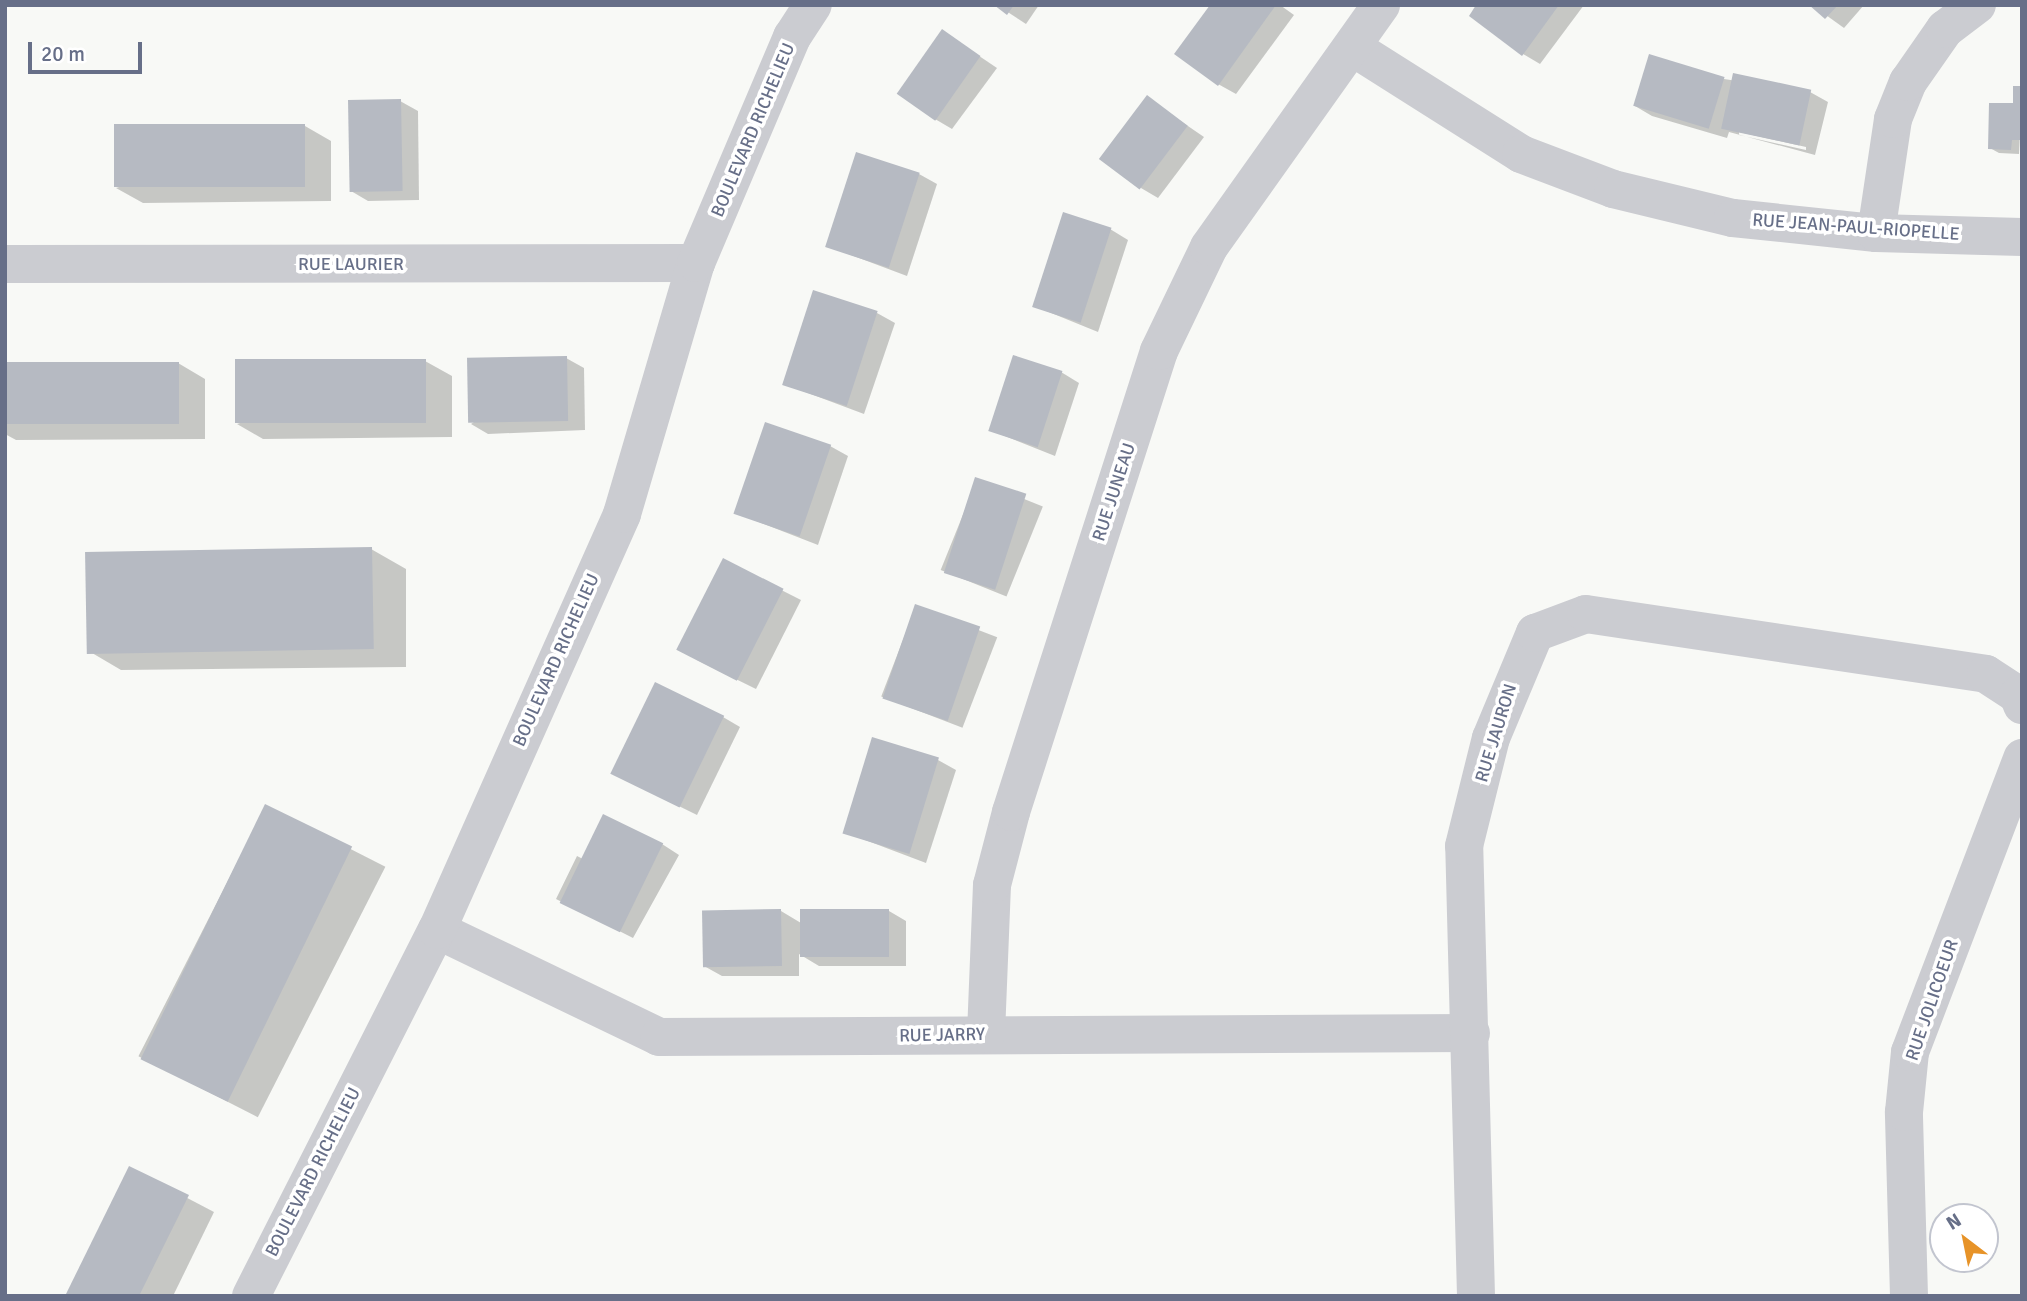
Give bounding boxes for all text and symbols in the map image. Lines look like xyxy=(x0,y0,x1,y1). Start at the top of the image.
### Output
scale bar xyxy=(32,28,145,72)
street label: BOULEVARD RICHELIEU xyxy=(707,40,799,220)
text: 20 m xyxy=(41,41,85,67)
street label: RUE JEAN-PAUL-RIOPELLE xyxy=(1752,209,1960,245)
street label: RUE LAURIER xyxy=(298,253,404,275)
street label: RUE JUNEAU xyxy=(1088,440,1140,544)
street label: BOULEVARD RICHELIEU xyxy=(508,570,604,750)
street label: RUE JAURON xyxy=(1471,681,1521,785)
street label: RUE JOLICOEUR xyxy=(1901,937,1963,1063)
street label: RUE JARRY xyxy=(899,1023,985,1047)
street label: BOULEVARD RICHELIEU xyxy=(261,1084,365,1260)
north arrow xyxy=(1929,1203,1999,1273)
text: N xyxy=(1942,1208,1966,1236)

